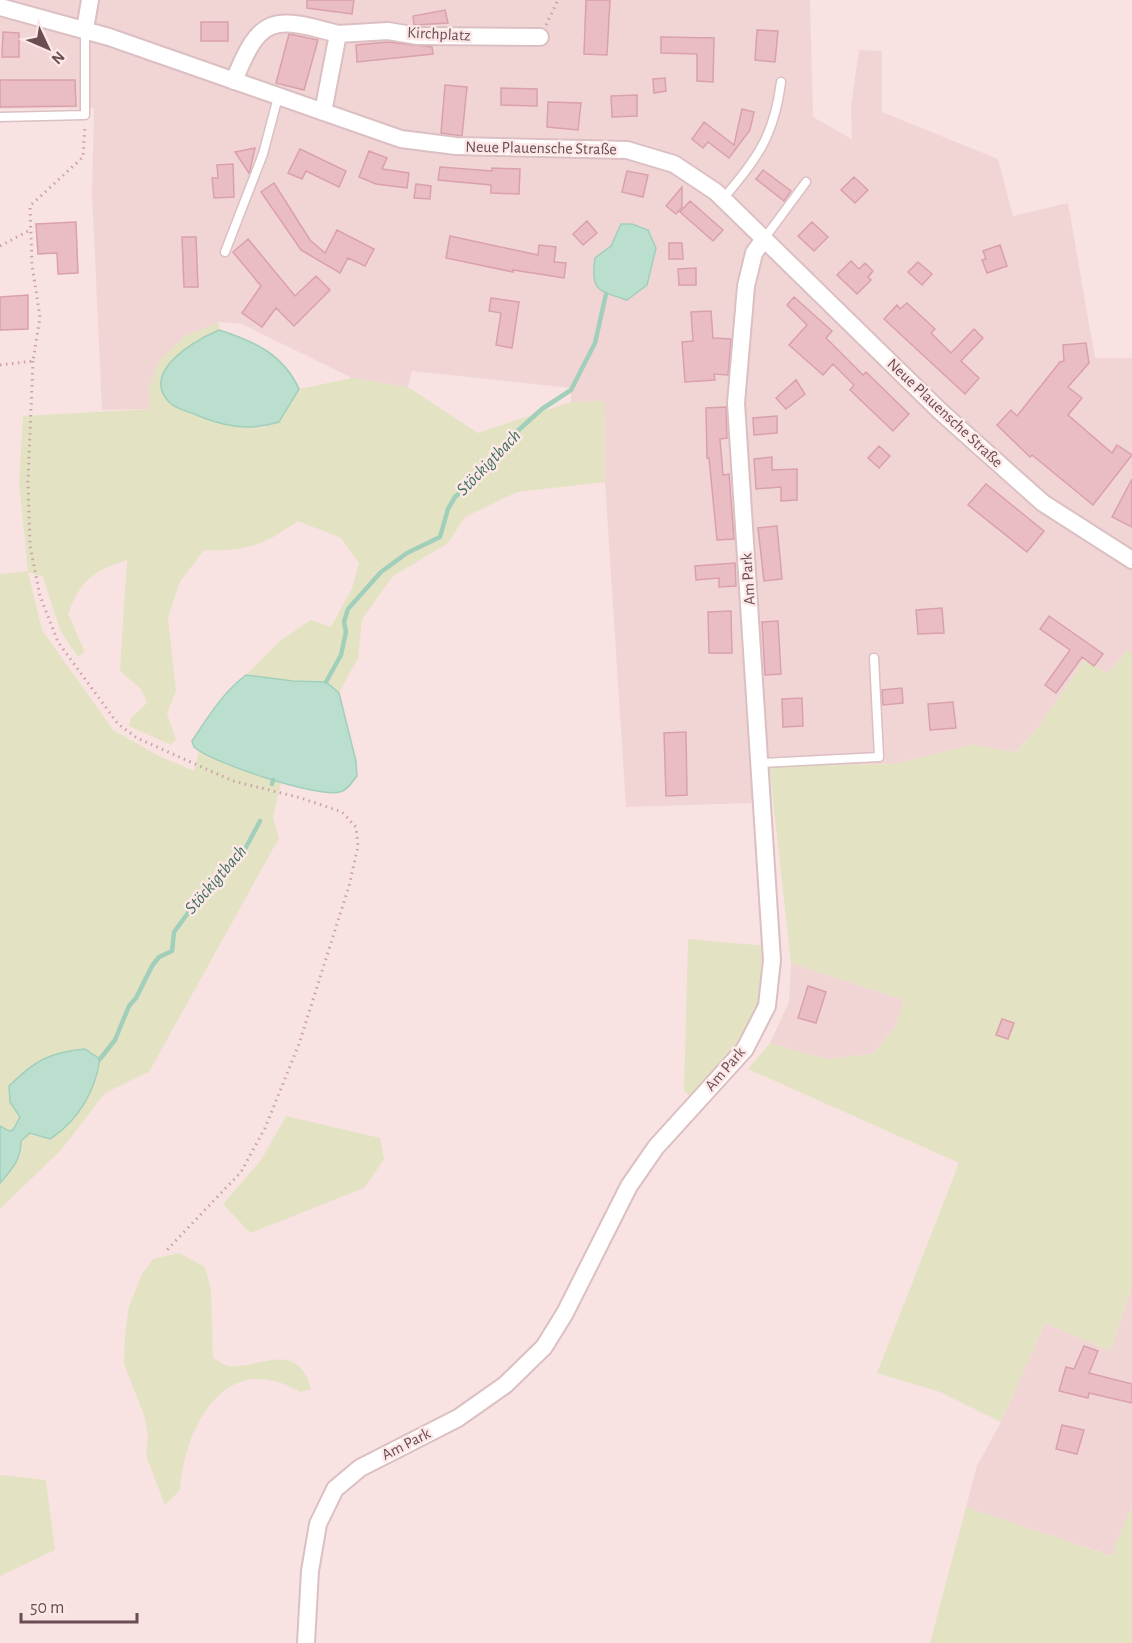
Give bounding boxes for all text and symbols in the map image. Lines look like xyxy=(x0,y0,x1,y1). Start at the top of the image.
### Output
north arrow xyxy=(18,18,78,78)
street label: Kirchplatz xyxy=(407,24,471,44)
text: N xyxy=(48,48,68,67)
street label: Neue Plauensche Straße xyxy=(465,139,617,157)
street label: Neue Plauensche Straße xyxy=(884,356,1006,470)
water label: Stöckigtbach xyxy=(453,427,525,499)
street label: Am Park xyxy=(738,552,758,606)
water label: Stöckigtbach xyxy=(182,842,250,918)
street label: Am Park xyxy=(702,1044,749,1094)
street label: Am Park xyxy=(379,1425,433,1463)
scale bar xyxy=(21,1586,136,1624)
text: 50 m xyxy=(30,1599,64,1617)

